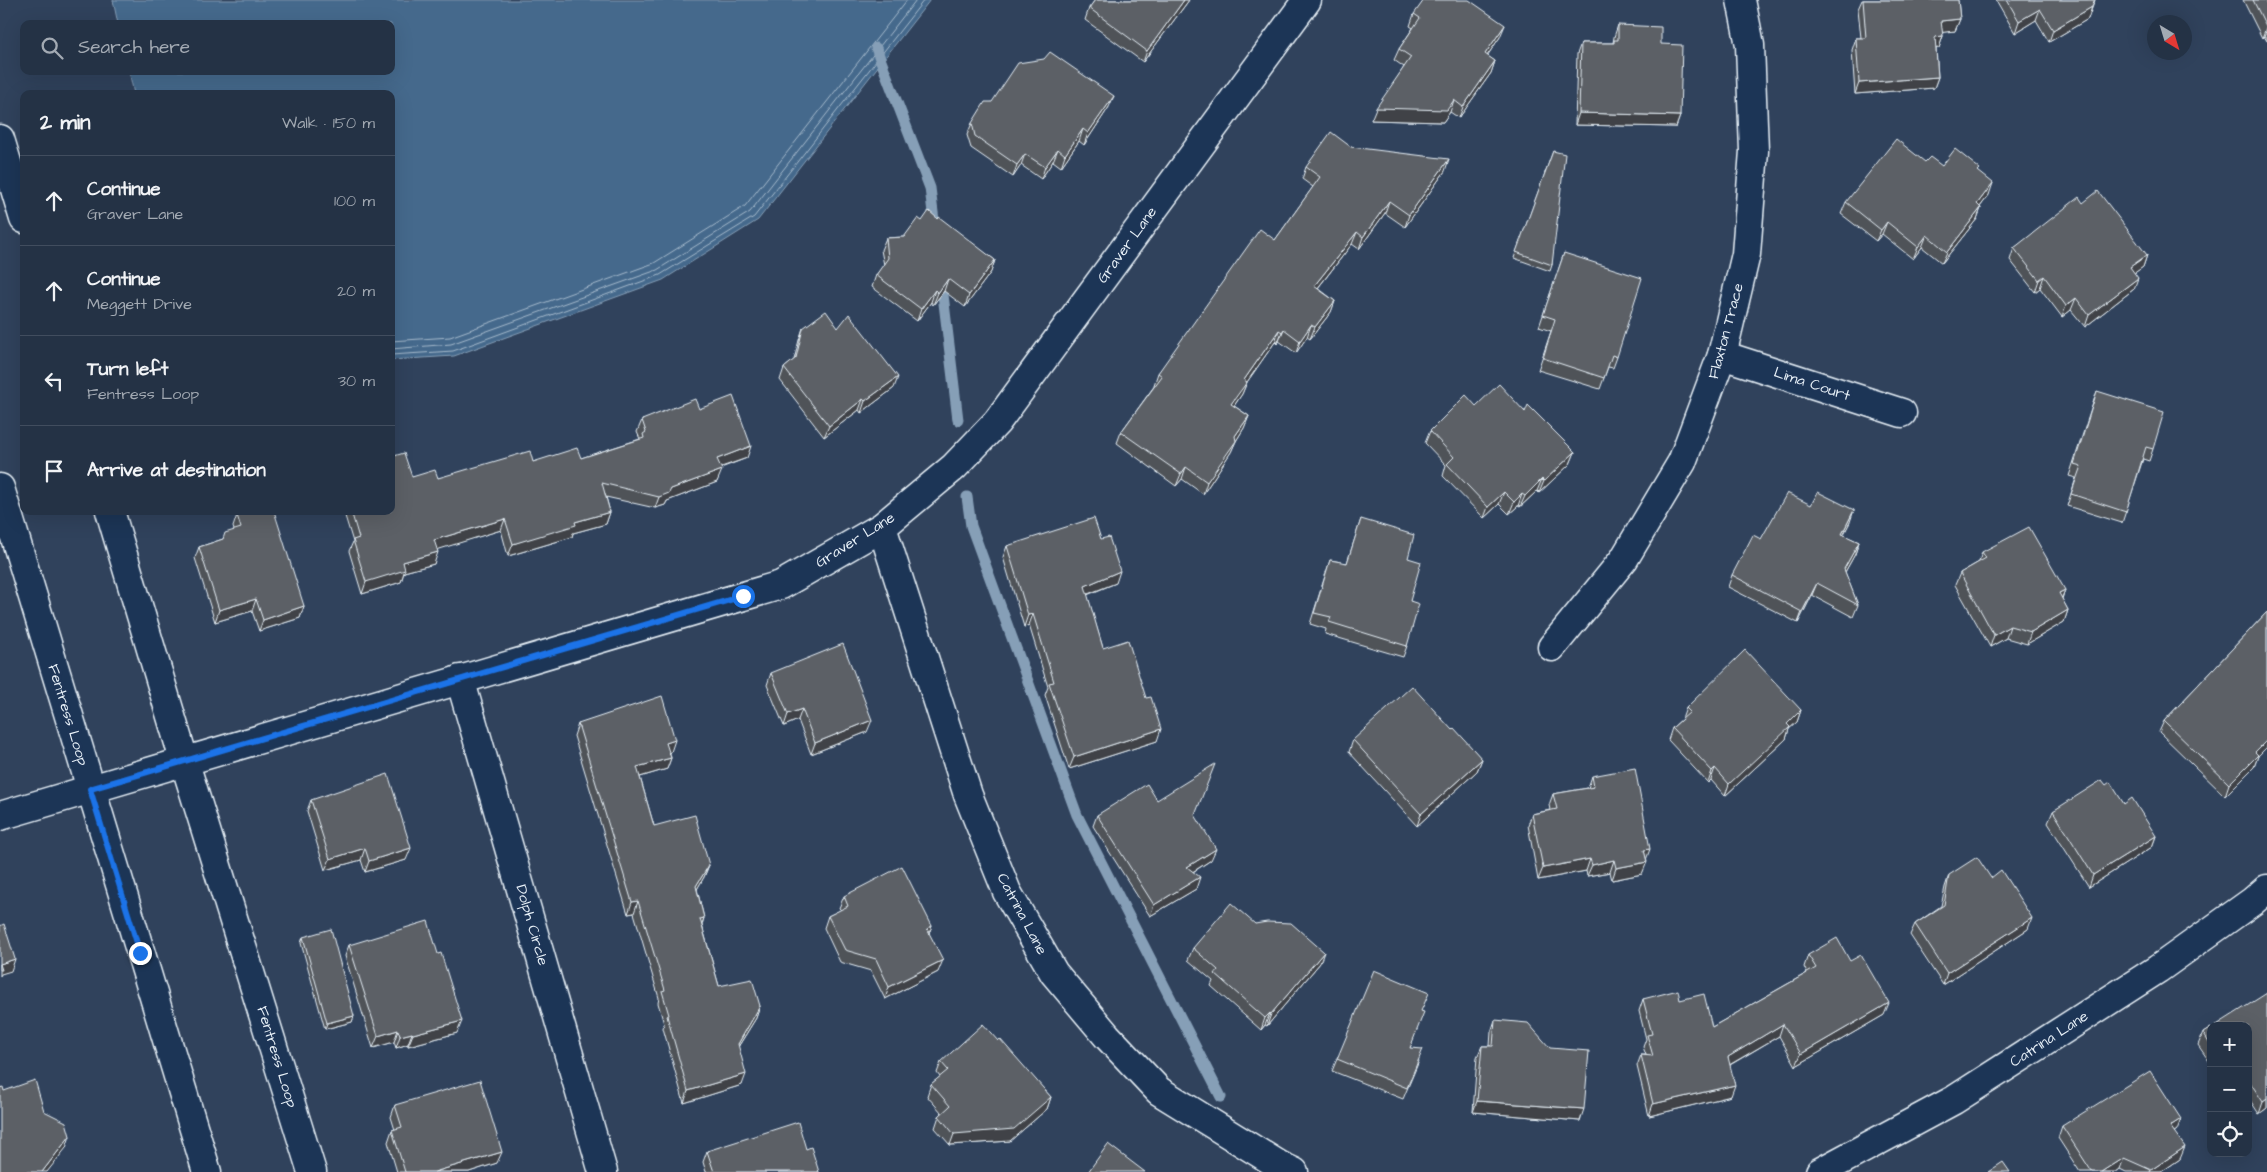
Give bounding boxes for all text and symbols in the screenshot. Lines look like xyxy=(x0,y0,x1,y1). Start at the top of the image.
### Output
north arrow xyxy=(2147,15,2192,60)
search box xyxy=(20,20,395,75)
icon: search xyxy=(38,34,66,62)
text: Search here xyxy=(78,34,190,61)
text: 2 min xyxy=(40,108,90,137)
text: Walk · 150 m xyxy=(282,112,375,134)
text: Continue xyxy=(87,176,161,203)
icon: ahead xyxy=(40,187,68,215)
text: 100 m xyxy=(334,190,375,212)
street label: Graver Lane xyxy=(1092,202,1162,288)
text: Graver Lane xyxy=(87,203,183,225)
text: Continue xyxy=(87,266,161,293)
icon: ahead xyxy=(40,277,68,305)
text: 20 m xyxy=(337,280,375,302)
street label: Flaxton Trace xyxy=(1703,281,1749,381)
text: Meggett Drive xyxy=(87,293,192,315)
text: Turn left xyxy=(87,356,168,383)
street label: Lima Court xyxy=(1771,362,1853,406)
icon: left xyxy=(40,367,68,395)
text: 30 m xyxy=(338,370,375,392)
text: Fentress Loop xyxy=(87,383,199,405)
icon: arrive xyxy=(40,457,68,485)
text: Arrive at destination xyxy=(87,457,266,484)
street label: Graver Lane xyxy=(811,507,899,573)
route start xyxy=(732,585,755,608)
street label: Fentress Loop xyxy=(43,662,93,768)
street label: Catrina Lane xyxy=(992,869,1052,959)
street label: Dolph Circle xyxy=(510,882,554,968)
route end xyxy=(129,942,152,965)
street label: Fentress Loop xyxy=(252,1004,302,1110)
street label: Catrina Lane xyxy=(2006,1006,2092,1072)
map controls xyxy=(2207,1022,2252,1157)
button: + xyxy=(2207,1022,2252,1067)
button: − xyxy=(2207,1067,2252,1112)
button: locate xyxy=(2207,1112,2252,1157)

